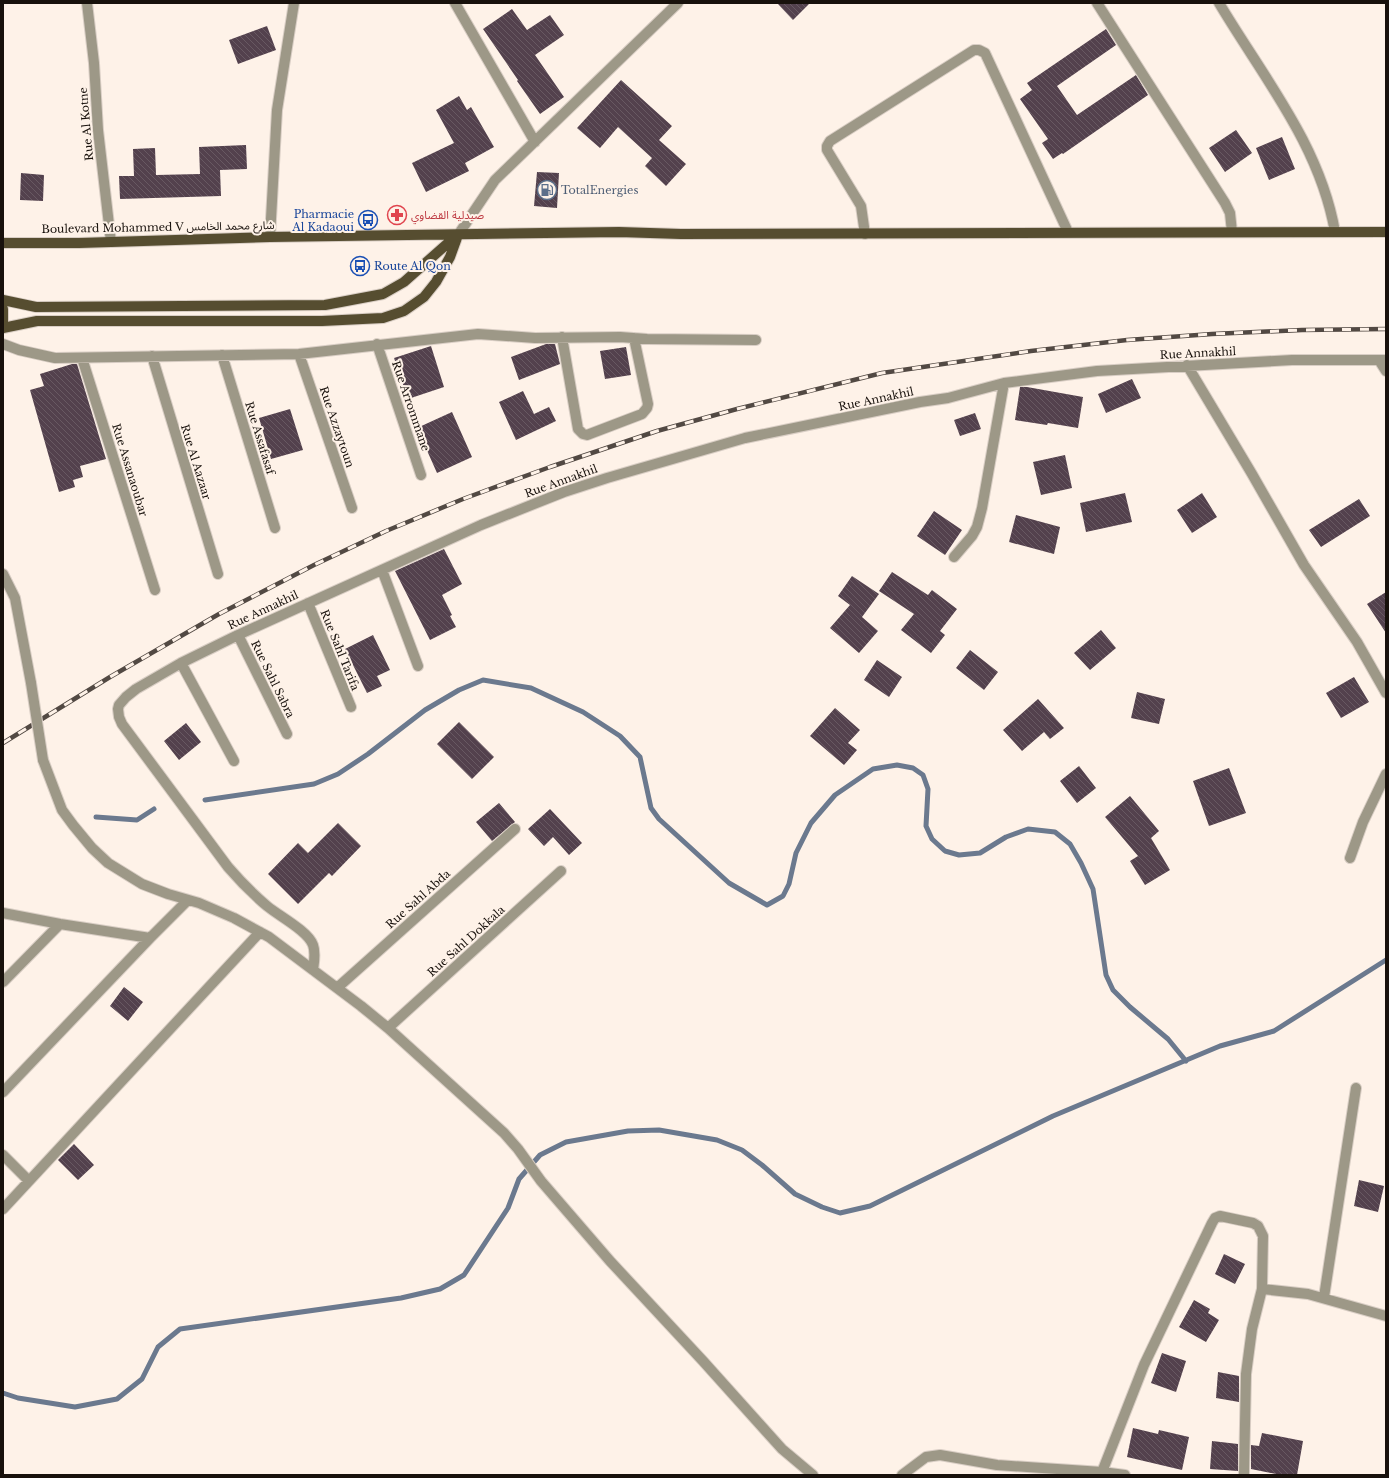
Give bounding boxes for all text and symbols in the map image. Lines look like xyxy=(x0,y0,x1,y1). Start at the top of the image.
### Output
street label: Rue Al Kotne xyxy=(76,87,96,161)
fuel station icon: TotalEnergies xyxy=(536,179,558,201)
place label: TotalEnergies xyxy=(561,183,638,197)
pharmacy icon: صيدلية القضاوي xyxy=(386,204,408,226)
place label: Pharmacie Al Kadaoui xyxy=(291,207,354,234)
place label: صيدلية القضاوي xyxy=(411,208,484,225)
bus stop icon: Pharmacie Al Kadaoui xyxy=(357,209,379,231)
street label: Boulevard Mohammed V شارع محمد الخامس xyxy=(41,218,275,237)
bus stop icon: Route Al Qon xyxy=(349,255,371,277)
place label: Route Al Qon xyxy=(374,259,451,273)
street label: Rue Annakhil xyxy=(1159,344,1237,362)
street label: Rue Arrommane xyxy=(389,359,433,453)
street label: Rue Annakhil xyxy=(837,384,915,414)
street label: Rue Azzaytoun xyxy=(317,385,358,470)
street label: Rue Assafasaf xyxy=(242,400,278,478)
street label: Rue Assanaoubar xyxy=(109,422,151,519)
street label: Rue Al Aazaar xyxy=(178,423,214,502)
street label: Rue Annakhil xyxy=(523,461,600,501)
street label: Rue Annakhil xyxy=(225,587,301,633)
street label: Rue Sahl Tarifa xyxy=(317,607,363,693)
street label: Rue Sahl Sabra xyxy=(248,638,298,721)
street label: Rue Sahl Abda xyxy=(383,866,454,932)
street label: Rue Sahl Dokkala xyxy=(424,902,508,979)

